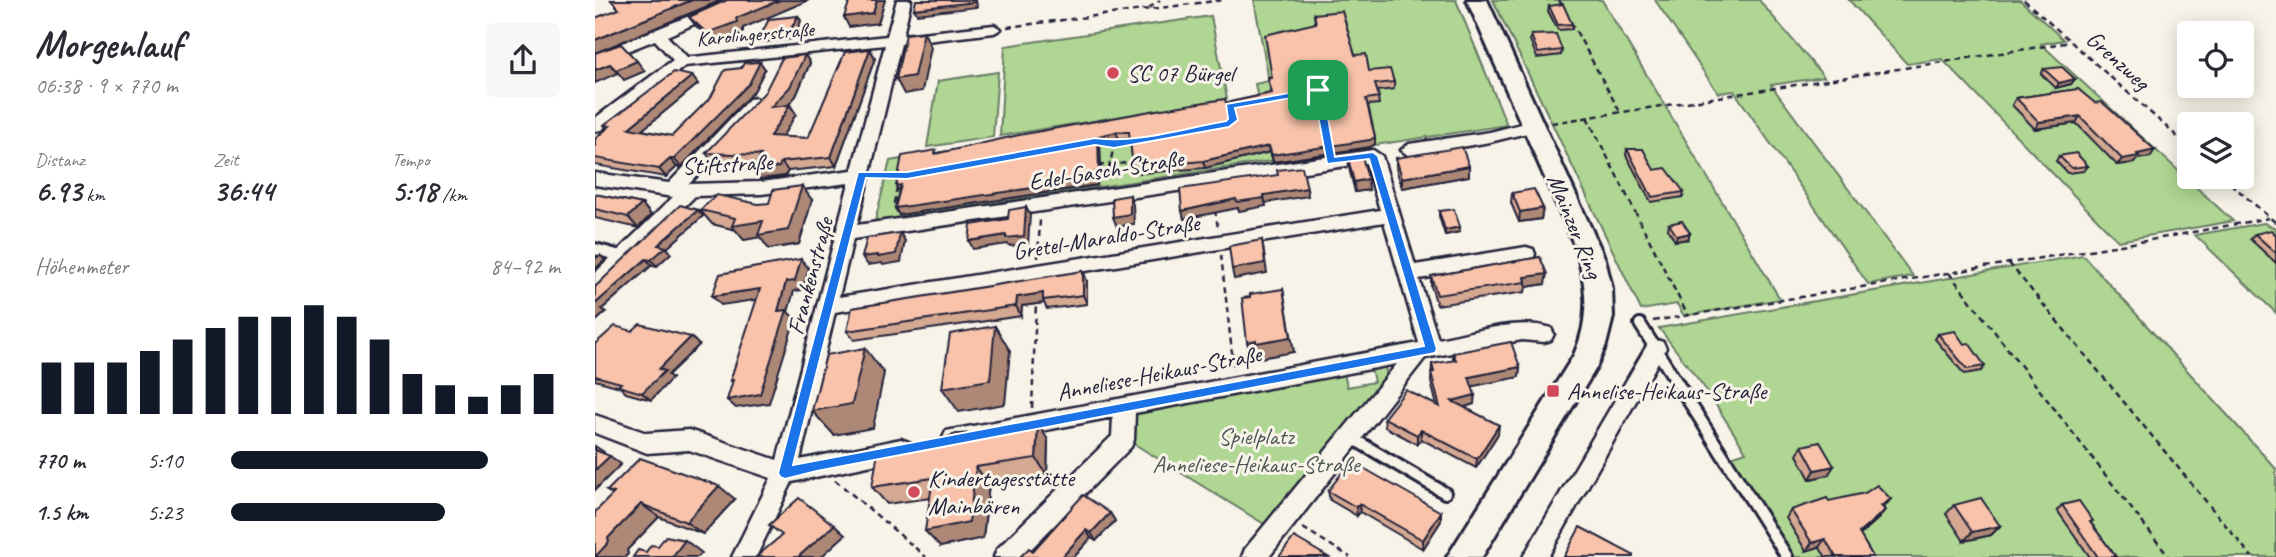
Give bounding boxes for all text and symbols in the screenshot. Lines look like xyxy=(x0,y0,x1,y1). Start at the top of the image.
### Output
street label: Karolingerstraße xyxy=(695,16,817,52)
text: Morgenlauf xyxy=(35,21,182,68)
map controls xyxy=(2177,21,2254,189)
button: locate xyxy=(2177,21,2254,98)
button: share xyxy=(486,23,560,97)
street label: Grenzweg xyxy=(2080,24,2158,98)
place label: SC 07 Bürgel xyxy=(1127,58,1238,88)
pin xyxy=(1288,60,1348,120)
marker: SC 07 Bürgel xyxy=(1105,65,1121,81)
text: 06:38 · 9 × 770 m xyxy=(35,71,178,100)
icon: arrive xyxy=(1299,71,1337,109)
button: layers xyxy=(2177,112,2254,189)
street label: Edel-Gasch-Straße xyxy=(1027,143,1187,197)
street label: Stiftstraße xyxy=(681,147,775,181)
text: Distanz xyxy=(35,148,85,172)
text: Zeit xyxy=(213,148,239,172)
text: Tempo xyxy=(392,148,429,172)
street label: Mainzer Ring xyxy=(1541,170,1610,285)
text: 6.93 xyxy=(35,172,82,210)
text: 36:44 xyxy=(213,172,274,210)
text: 5:18 xyxy=(392,172,438,210)
text: km xyxy=(82,183,105,207)
text: /km xyxy=(438,183,467,207)
street label: Gretel-Maraldo-Straße xyxy=(1011,207,1203,267)
street label: Frankenstraße xyxy=(780,212,841,338)
text: Höhenmeter xyxy=(35,252,128,281)
text: 84–92 m xyxy=(490,252,560,281)
street label: Anneliese-Heikaus-Straße xyxy=(1054,338,1266,407)
place label: Annelise-Heikaus-Straße xyxy=(1567,376,1769,406)
marker: Annelise-Heikaus-Straße xyxy=(1545,383,1561,399)
park label: Spielplatz Anneliese-Heikaus-Straße xyxy=(1152,421,1362,479)
text: 770 m xyxy=(35,446,85,475)
text: 5:10 xyxy=(147,446,183,475)
place label: Kindertagesstätte Mainbären xyxy=(928,463,1076,521)
marker: Kindertagesstätte Mainbären xyxy=(906,484,922,500)
text: 1.5 km xyxy=(35,498,88,527)
text: 5:23 xyxy=(147,498,183,527)

